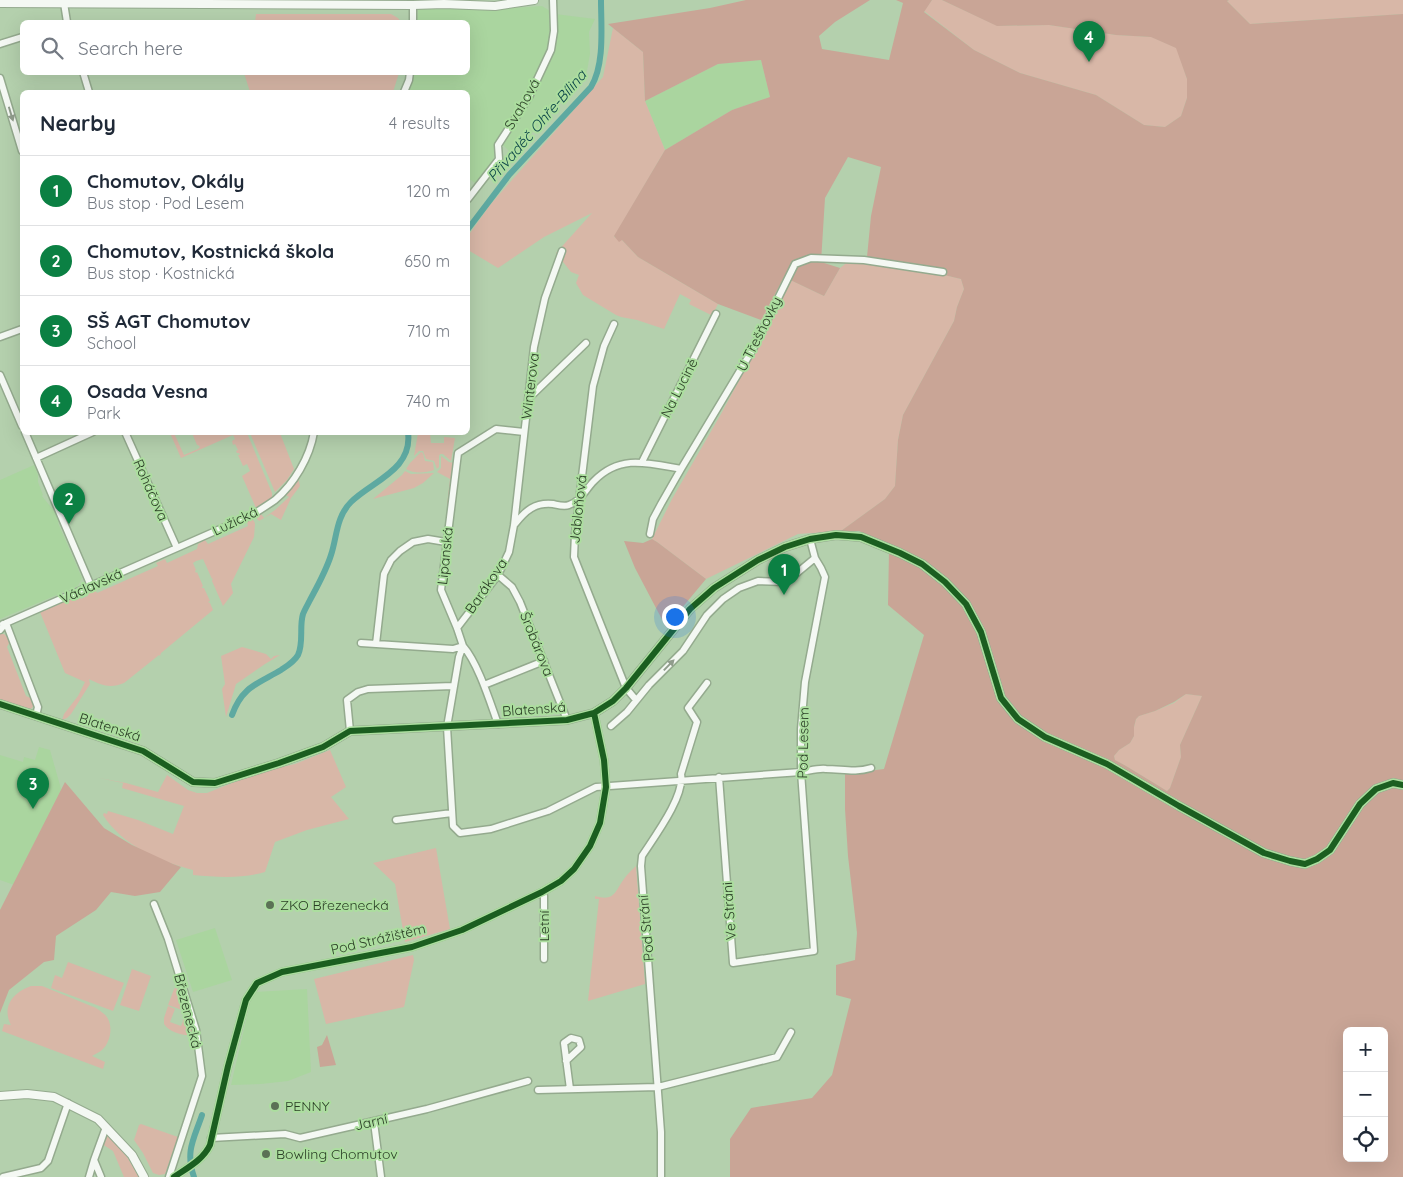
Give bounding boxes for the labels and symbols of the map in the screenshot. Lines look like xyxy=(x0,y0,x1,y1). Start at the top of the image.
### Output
pin: 4 xyxy=(1073,21,1105,62)
water label: Přivaděč Ohře-Bílina xyxy=(483,65,591,185)
street label: Svahová xyxy=(500,75,544,133)
one-way arrow xyxy=(8,107,16,122)
street label: U Třešňovky xyxy=(732,294,786,374)
street label: Winterova xyxy=(517,352,543,420)
street label: Na Lucině xyxy=(656,355,702,421)
street label: Roháčova xyxy=(129,456,173,524)
street label: Jabloňová xyxy=(565,474,591,544)
pin: 2 xyxy=(53,483,85,524)
street label: Lužická xyxy=(209,502,261,540)
street label: Lipanská xyxy=(433,526,457,586)
pin: 1 xyxy=(768,554,800,595)
street label: Barákova xyxy=(461,555,511,617)
street label: Václavská xyxy=(57,564,125,608)
your location xyxy=(662,604,688,630)
street label: Šrobárova xyxy=(516,609,558,679)
one-way arrow xyxy=(663,659,675,671)
street label: Blatenská xyxy=(501,698,567,720)
street label: Pod Lesem xyxy=(793,707,813,779)
street label: Blatenská xyxy=(77,709,143,745)
pin: 3 xyxy=(17,768,49,809)
street label: Ve Stráni xyxy=(718,881,740,941)
street label: Pod Strání xyxy=(634,894,658,962)
place label: ZKO Březenecká xyxy=(280,896,389,914)
marker: ZKO Březenecká xyxy=(264,899,276,911)
street label: Letní xyxy=(535,910,553,942)
street label: Pod Strážištěm xyxy=(329,919,427,959)
street label: Březenecká xyxy=(170,972,206,1050)
place label: PENNY xyxy=(285,1097,330,1115)
marker: PENNY xyxy=(269,1100,281,1112)
street label: Jarní xyxy=(353,1110,389,1134)
place label: Bowling Chomutov xyxy=(276,1145,398,1163)
marker: Bowling Chomutov xyxy=(260,1148,272,1160)

